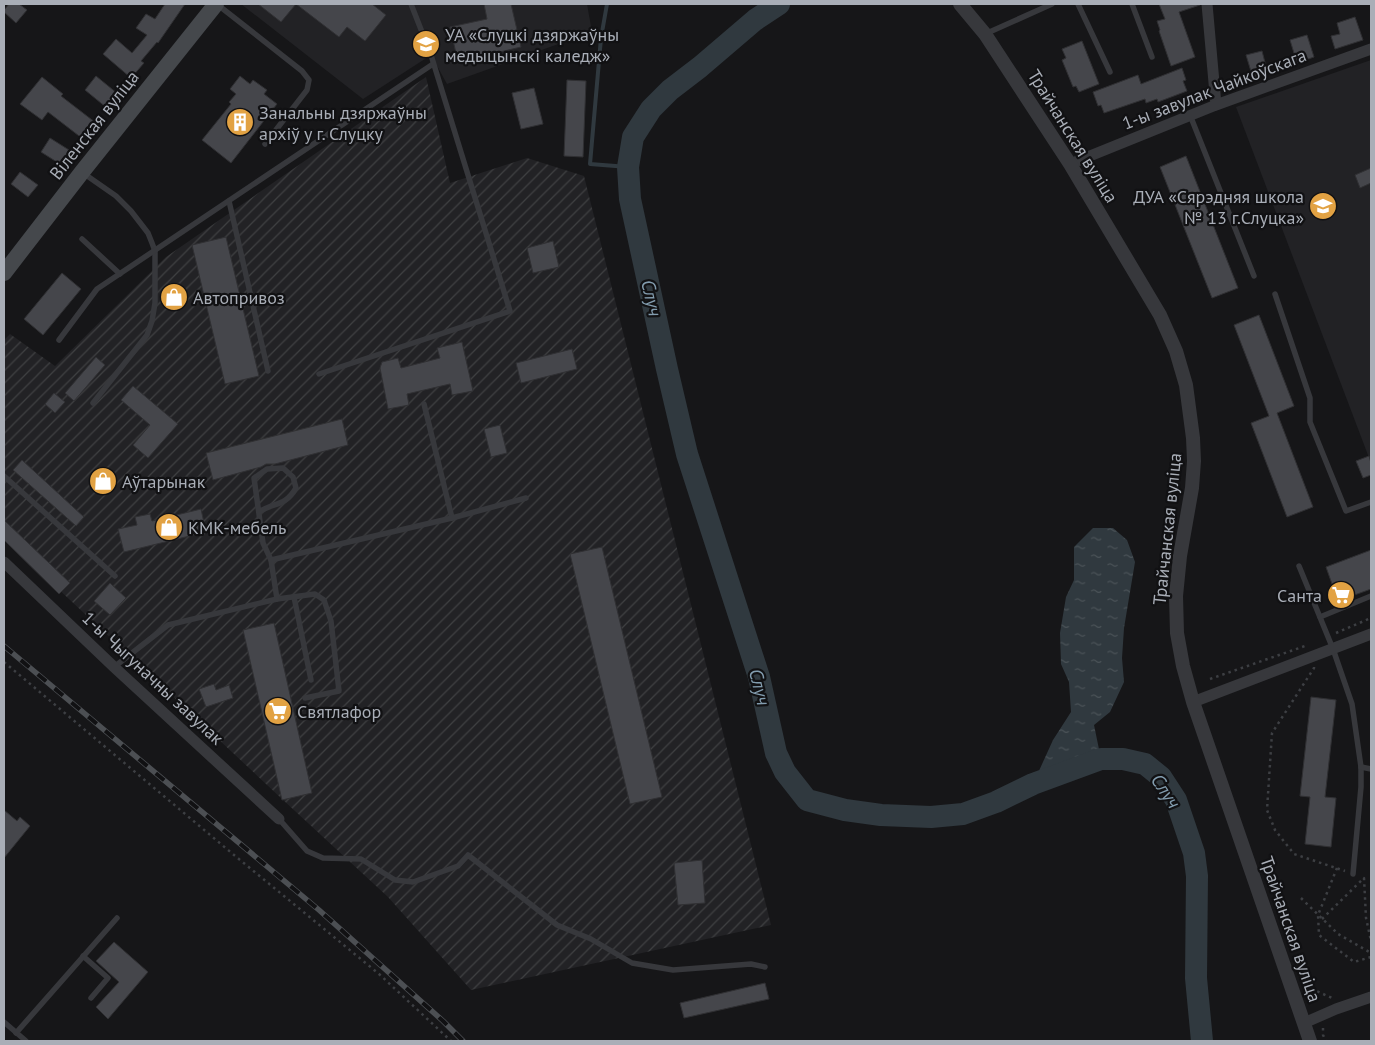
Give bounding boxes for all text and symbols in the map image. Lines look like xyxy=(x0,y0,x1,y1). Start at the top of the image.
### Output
place label: УА «Слуцкі дзяржаўны медыцынскі каледж» xyxy=(445,23,619,67)
school or university icon: УА «Слуцкі дзяржаўны медыцынскі каледж» xyxy=(411,29,441,59)
street label: 1-ы завулак Чайкоўскага xyxy=(1119,43,1309,135)
street label: Трайчанская вуліца xyxy=(1023,65,1123,207)
street label: Віленская вуліца xyxy=(44,66,144,184)
place label: Занальны дзяржаўны архіў у г. Слуцку xyxy=(259,101,427,145)
building icon: Занальны дзяржаўны архіў у г. Слуцку xyxy=(225,107,255,137)
place label: ДУА «Сярэдняя школа № 13 г.Слуцка» xyxy=(1133,185,1304,229)
school or university icon: ДУА «Сярэдняя школа № 13 г.Слуцка» xyxy=(1308,191,1338,221)
water label: Случ xyxy=(636,277,668,319)
shop icon: Автопривоз xyxy=(159,282,189,312)
place label: Автопривоз xyxy=(193,286,285,309)
street label: Трайчанская вуліца xyxy=(1148,452,1186,606)
shop icon: Аўтарынак xyxy=(88,466,118,496)
place label: Аўтарынак xyxy=(122,470,206,493)
shop icon: КМК-мебель xyxy=(154,512,184,542)
place label: КМК-мебель xyxy=(188,516,286,539)
supermarket icon: Санта xyxy=(1326,580,1356,610)
place label: Санта xyxy=(1277,584,1322,607)
street label: 1-ы Чыгуначны завулак xyxy=(77,606,229,750)
water label: Случ xyxy=(744,666,776,708)
supermarket icon: Святлафор xyxy=(263,696,293,726)
place label: Святлафор xyxy=(297,700,381,723)
water label: Случ xyxy=(1146,769,1186,813)
street label: Трайчанская вуліца xyxy=(1255,853,1327,1005)

